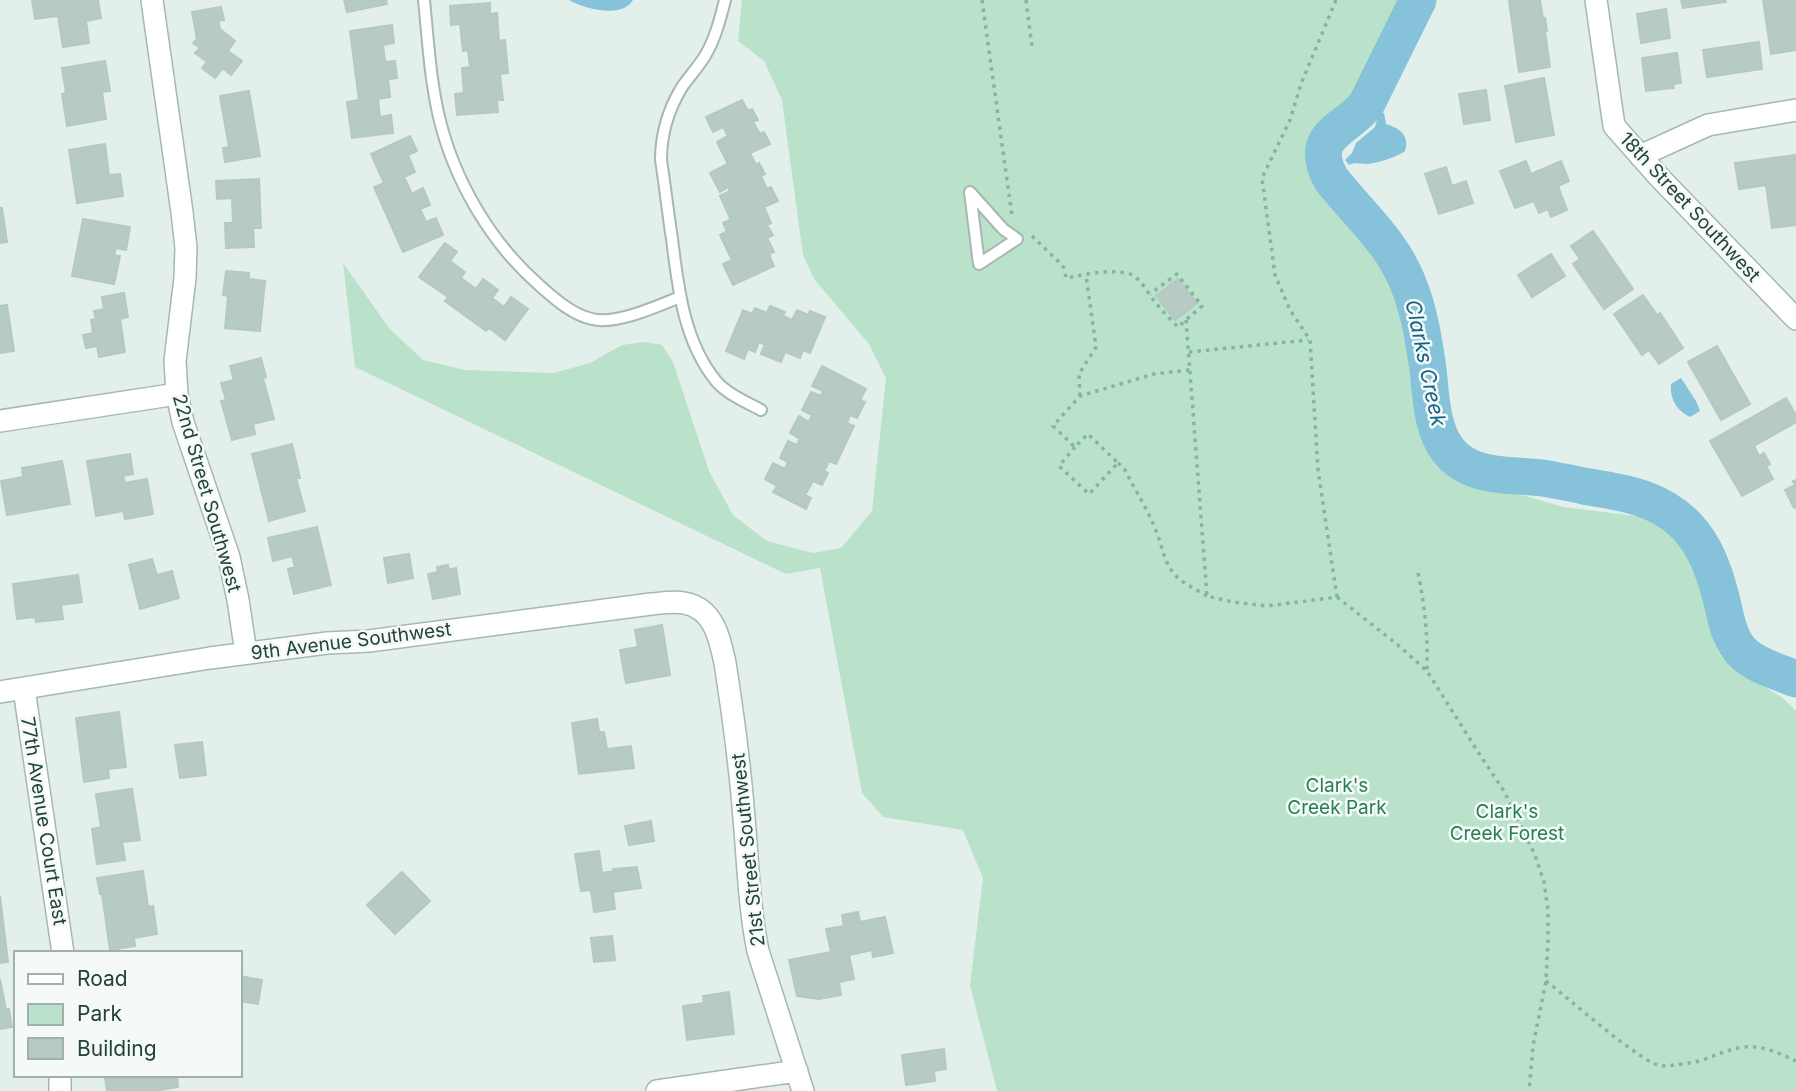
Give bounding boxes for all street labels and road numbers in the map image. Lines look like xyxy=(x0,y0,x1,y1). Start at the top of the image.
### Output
street label: 18th Street Southwest xyxy=(1615,127,1765,287)
street label: 22nd Street Southwest xyxy=(168,391,246,595)
street label: 9th Avenue Southwest xyxy=(249,617,453,665)
street label: 77th Avenue Court East xyxy=(16,715,72,927)
street label: 21st Street Southwest xyxy=(726,752,770,948)

